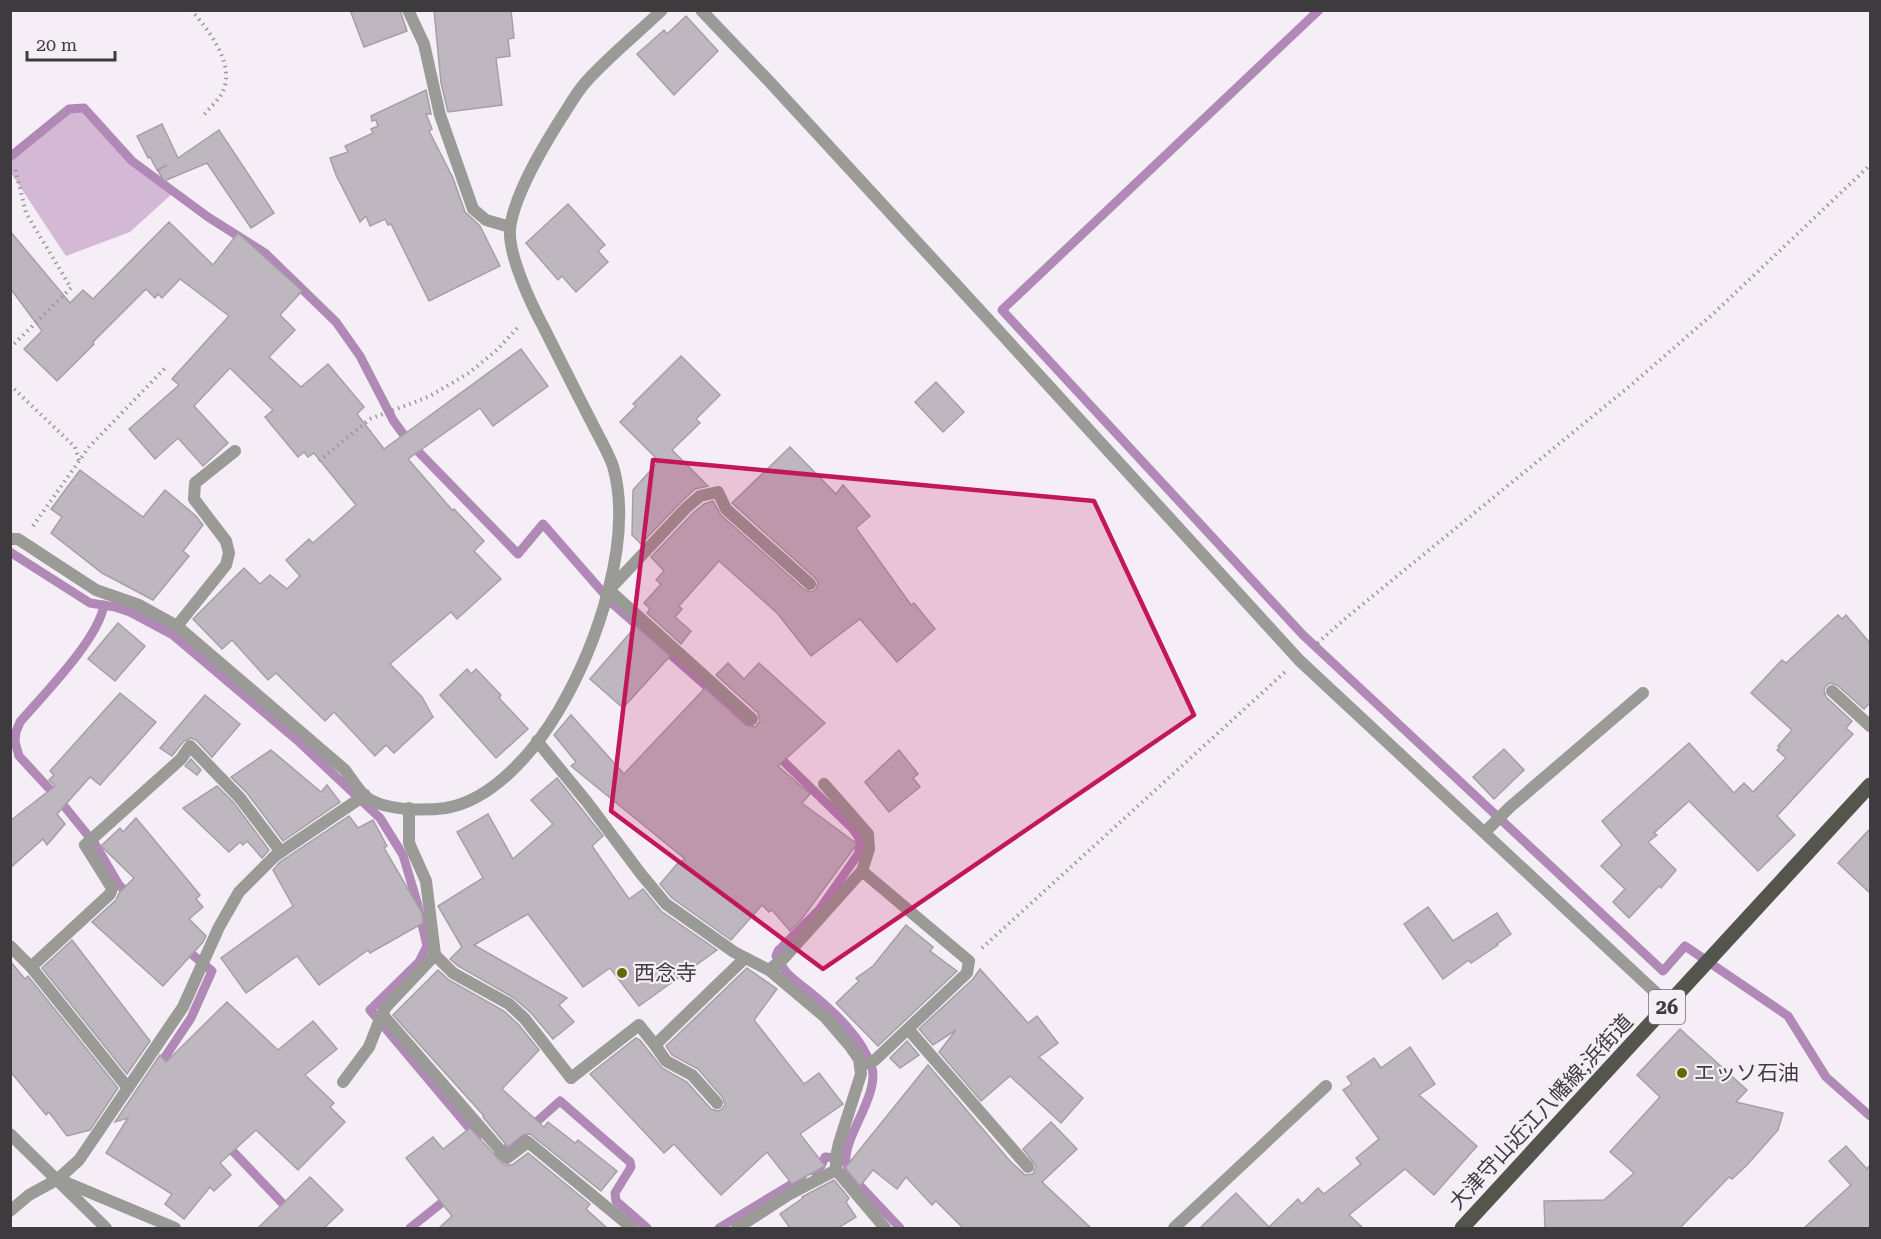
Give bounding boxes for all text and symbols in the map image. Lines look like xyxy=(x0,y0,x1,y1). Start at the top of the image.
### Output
scale bar xyxy=(27,24,116,62)
text: 20 m xyxy=(36,34,77,55)
place label: 西念寺 xyxy=(634,961,697,985)
marker: 西念寺 xyxy=(615,966,629,980)
road number: 26 xyxy=(1649,990,1685,1024)
street label: 大津守山近江八幡線;浜街道 xyxy=(1444,1010,1638,1214)
place label: エッソ石油 xyxy=(1694,1061,1799,1085)
marker: エッソ石油 xyxy=(1675,1066,1689,1080)

